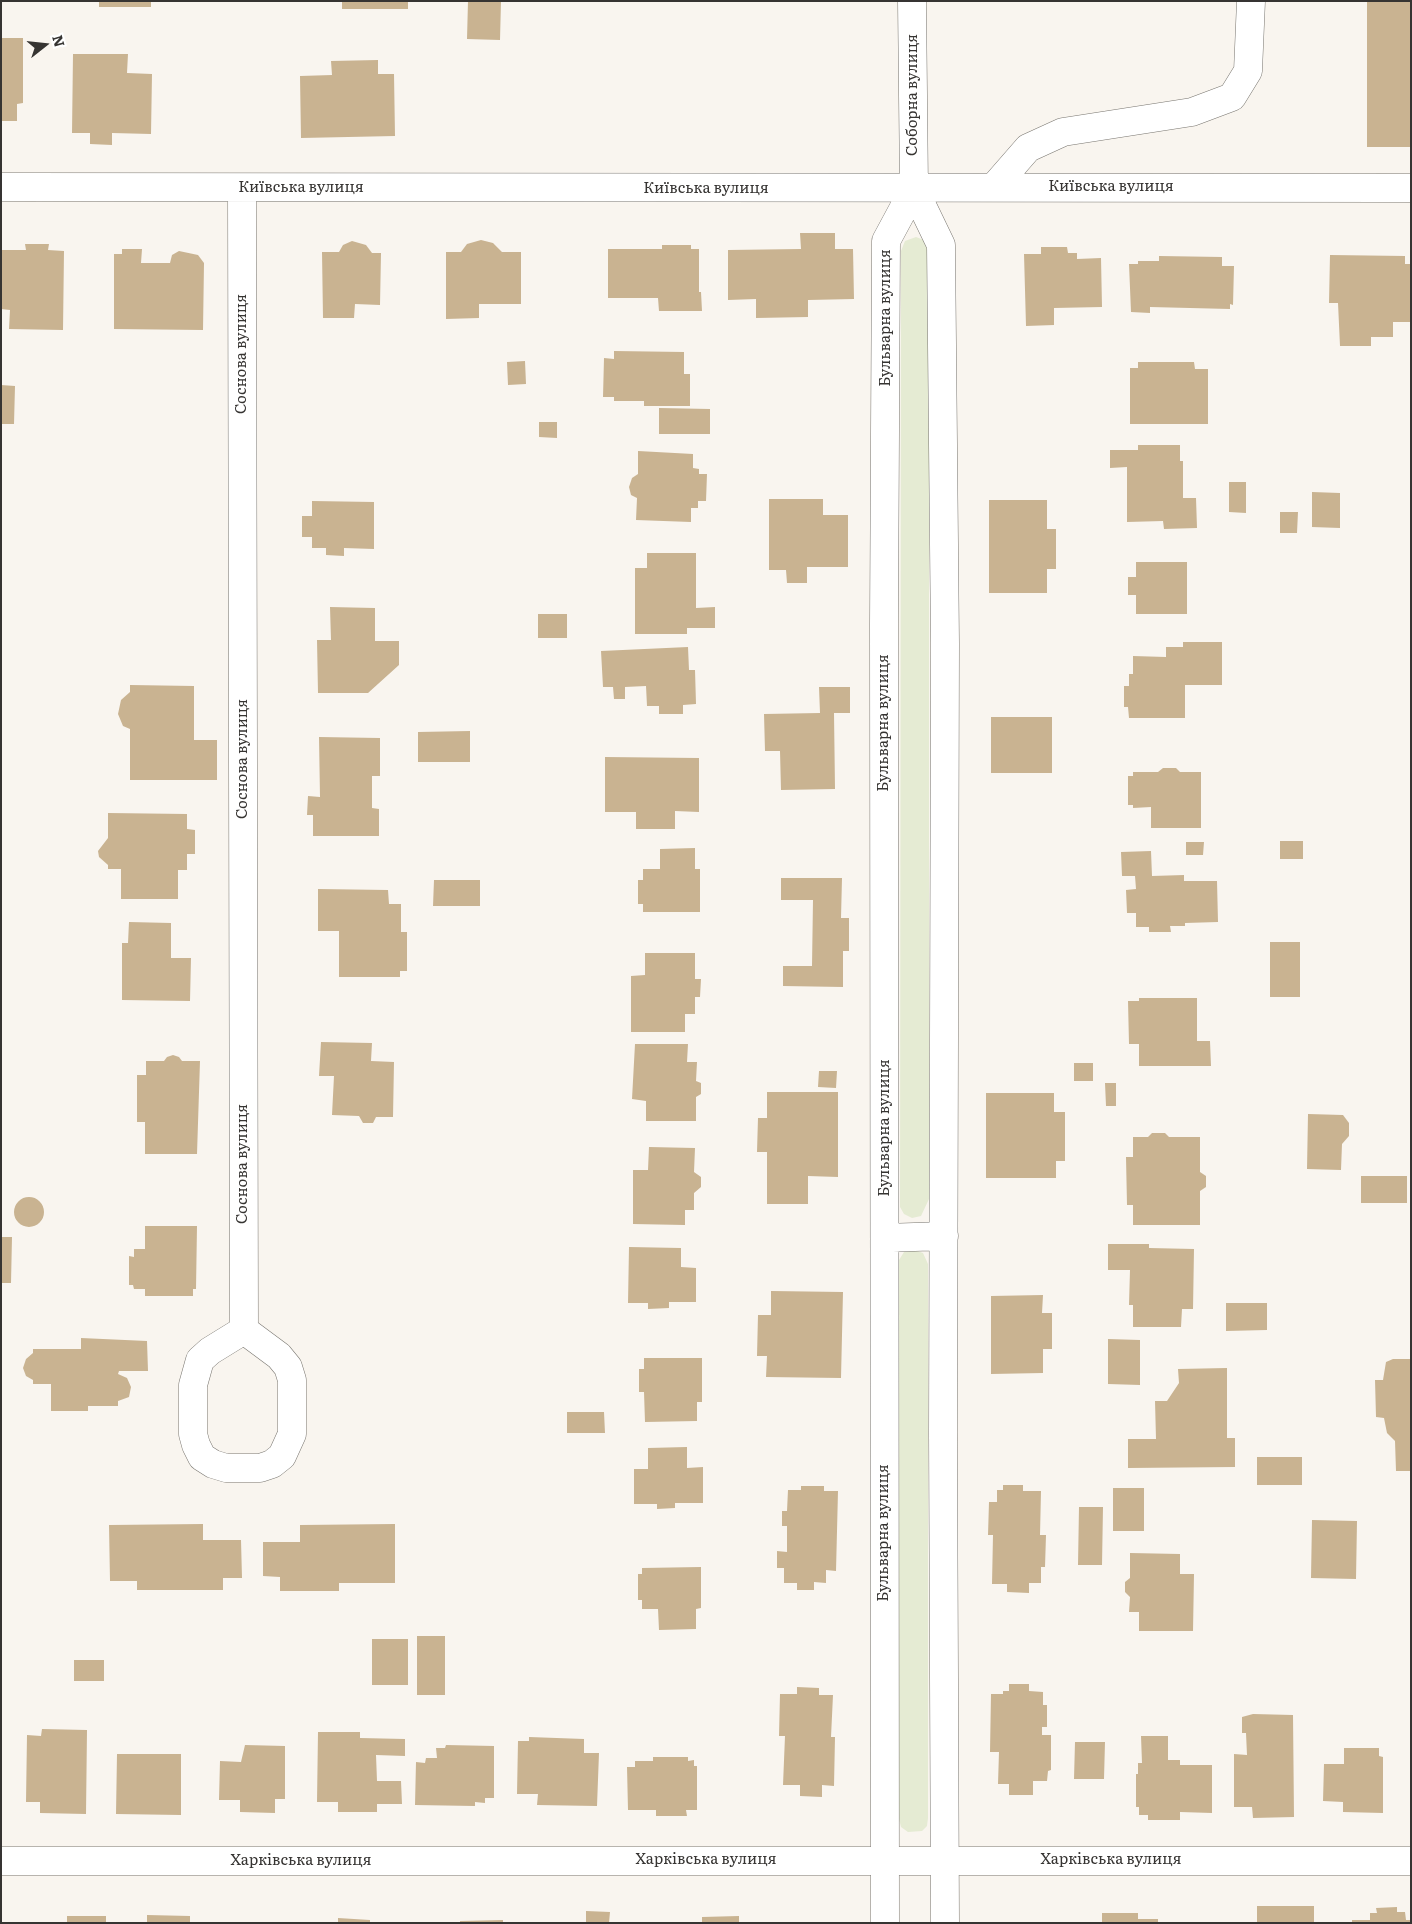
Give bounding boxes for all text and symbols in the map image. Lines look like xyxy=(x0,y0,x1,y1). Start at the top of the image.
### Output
north arrow xyxy=(20,20,70,70)
text: N xyxy=(48,32,71,49)
street label: Соборна вулиця xyxy=(904,34,922,156)
street label: Київська вулиця xyxy=(1048,178,1174,196)
street label: Київська вулиця xyxy=(238,179,364,197)
street label: Київська вулиця xyxy=(643,180,769,198)
street label: Бульварна вулиця xyxy=(877,249,895,387)
street label: Соснова вулиця xyxy=(233,294,251,414)
street label: Бульварна вулиця xyxy=(875,654,893,792)
street label: Соснова вулиця xyxy=(234,699,252,819)
street label: Бульварна вулиця xyxy=(876,1059,894,1197)
street label: Соснова вулиця xyxy=(234,1104,252,1224)
street label: Бульварна вулиця xyxy=(875,1464,893,1602)
street label: Харківська вулиця xyxy=(636,1851,776,1869)
street label: Харківська вулиця xyxy=(1041,1851,1181,1869)
street label: Харківська вулиця xyxy=(231,1852,371,1870)

